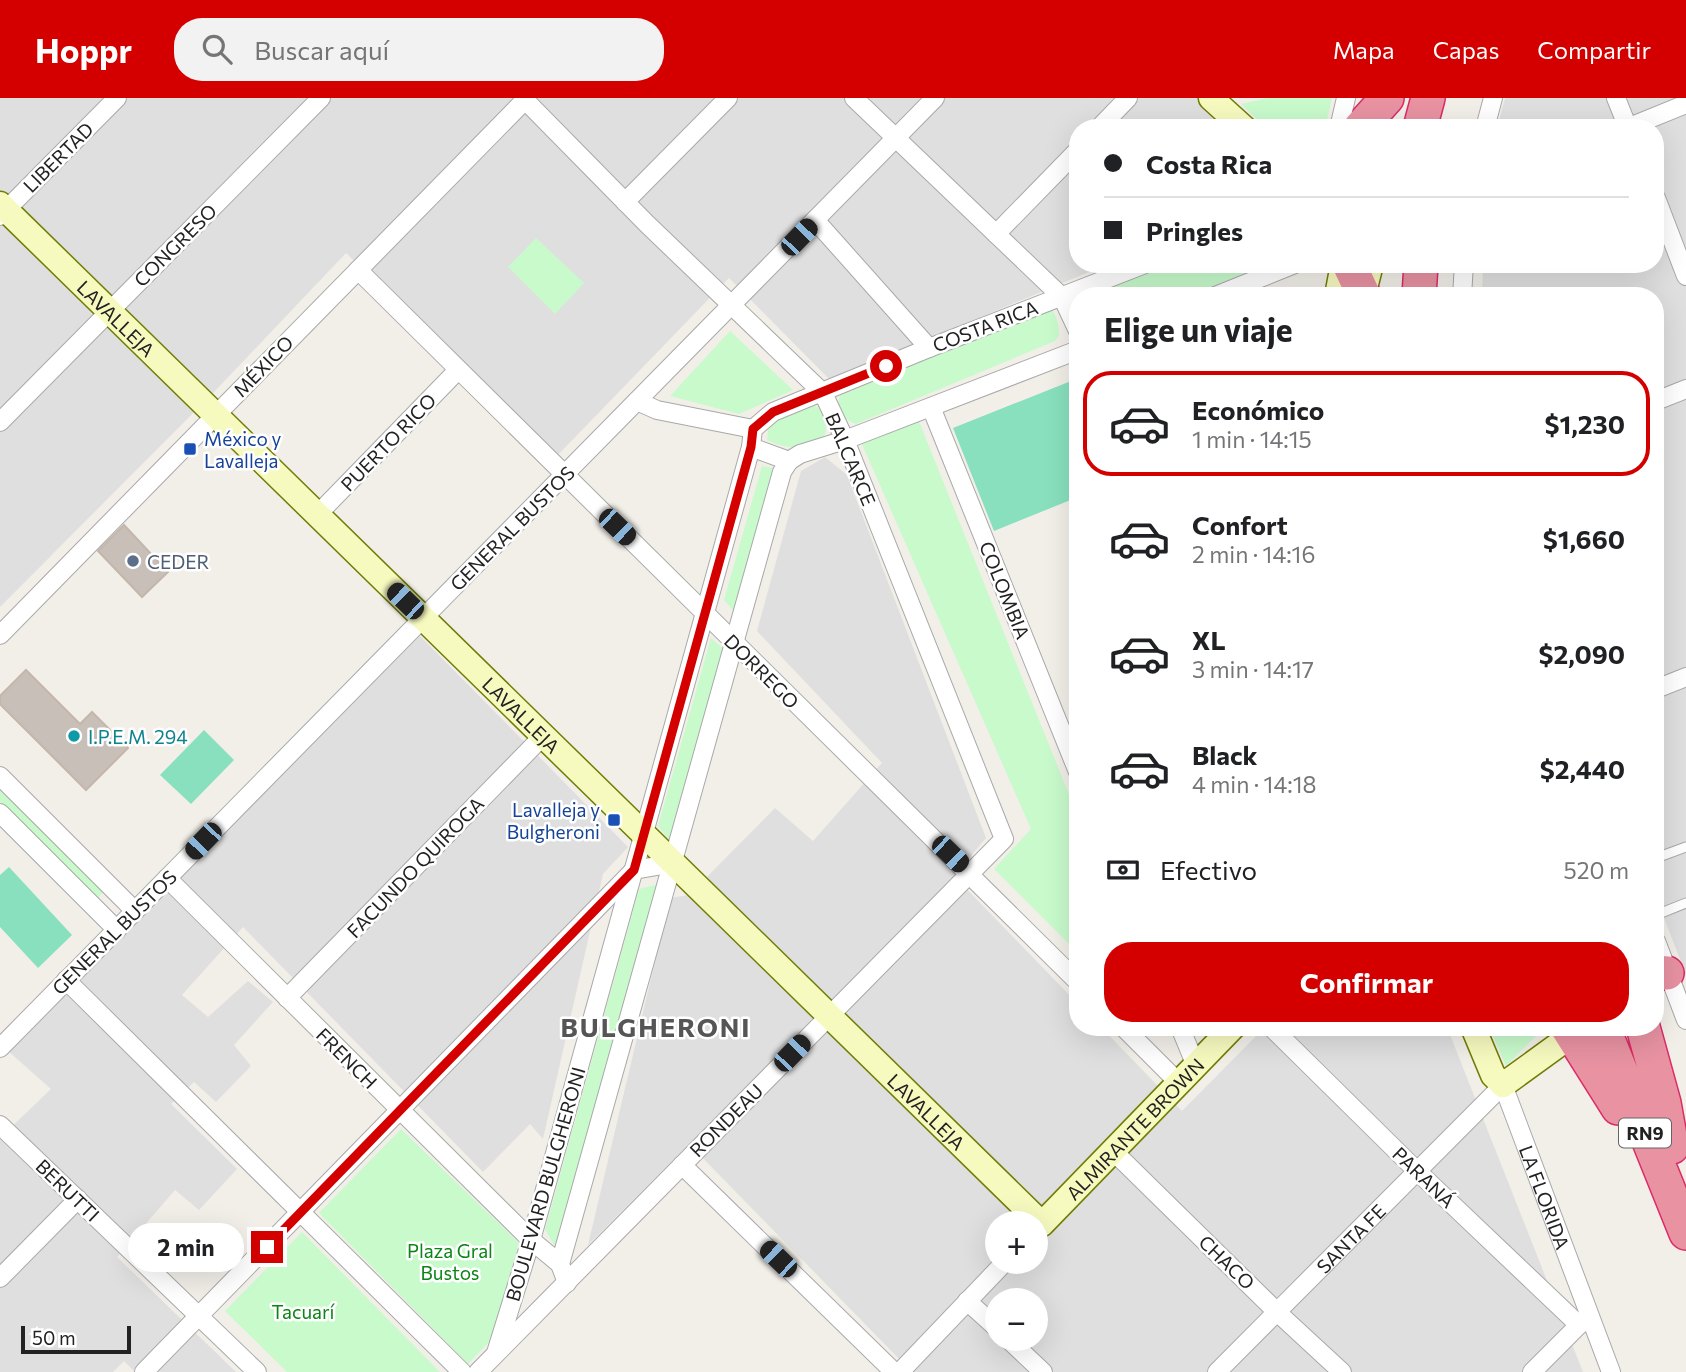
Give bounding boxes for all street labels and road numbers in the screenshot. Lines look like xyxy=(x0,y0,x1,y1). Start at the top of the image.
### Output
street label: LIBERTAD xyxy=(18,117,98,197)
street label: CONGRESO xyxy=(129,199,221,291)
street label: LAVALLEJA xyxy=(73,275,160,361)
street label: COSTA RICA xyxy=(929,295,1041,357)
street label: MÉXICO xyxy=(228,331,298,401)
street label: PUERTO RICO xyxy=(336,388,440,496)
street label: BALCARCE xyxy=(821,409,881,509)
street label: GENERAL BUSTOS xyxy=(445,461,579,595)
street label: COLOMBIA xyxy=(975,538,1035,642)
street label: DORREGO xyxy=(720,629,804,713)
street label: LAVALLEJA xyxy=(478,672,565,758)
street label: FACUNDO QUIROGA xyxy=(342,792,488,942)
street label: GENERAL BUSTOS xyxy=(47,865,181,999)
street label: FRENCH xyxy=(312,1023,382,1093)
street label: ALMIRANTE BROWN xyxy=(1061,1053,1208,1204)
street label: BOULEVARD BULGHERONI xyxy=(501,1064,589,1304)
street label: LAVALLEJA xyxy=(883,1068,970,1154)
street label: RONDEAU xyxy=(685,1079,767,1161)
road number: RN9 xyxy=(1619,1118,1671,1148)
street label: PARANÁ xyxy=(1388,1142,1460,1212)
street label: LA FLORIDA xyxy=(1515,1142,1575,1252)
street label: BERUTTI xyxy=(31,1154,105,1226)
street label: SANTA FE xyxy=(1311,1199,1390,1277)
street label: CHACO xyxy=(1194,1230,1260,1294)

